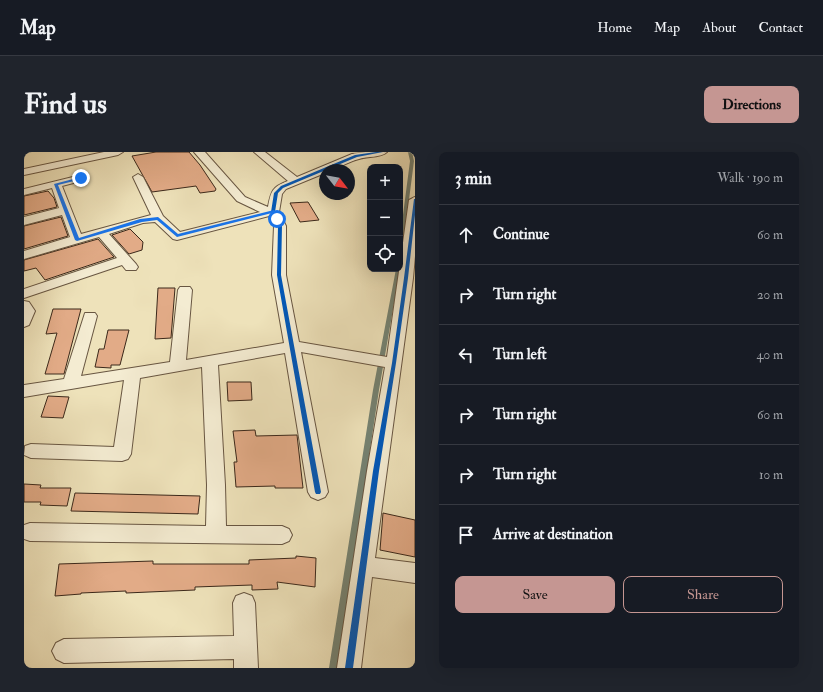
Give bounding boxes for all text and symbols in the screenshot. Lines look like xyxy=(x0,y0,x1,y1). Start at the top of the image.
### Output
text: Map xyxy=(20,16,56,40)
text: Home xyxy=(597,19,632,36)
text: Map xyxy=(654,19,680,36)
text: About xyxy=(702,19,736,36)
text: Contact xyxy=(758,19,803,36)
button: Directions xyxy=(704,86,799,123)
text: Find us xyxy=(24,87,107,122)
north arrow xyxy=(319,164,355,200)
map controls xyxy=(367,164,403,272)
button: + xyxy=(367,164,403,200)
text: 3 min xyxy=(455,168,492,189)
route end xyxy=(72,169,90,187)
text: Walk · 190 m xyxy=(717,170,783,186)
button: − xyxy=(367,200,403,236)
route start xyxy=(268,210,286,228)
icon: ahead xyxy=(455,224,477,246)
text: Continue xyxy=(493,225,549,244)
text: 60 m xyxy=(757,227,783,243)
button: locate xyxy=(367,236,403,272)
icon: right xyxy=(455,284,477,306)
text: Turn right xyxy=(493,285,556,304)
text: 20 m xyxy=(757,287,783,303)
icon: left xyxy=(455,344,477,366)
text: Turn left xyxy=(493,345,547,364)
text: 40 m xyxy=(757,347,783,363)
icon: right xyxy=(455,404,477,426)
text: Turn right xyxy=(493,405,556,424)
text: 60 m xyxy=(757,407,783,423)
icon: right xyxy=(455,464,477,486)
text: Turn right xyxy=(493,465,556,484)
text: 10 m xyxy=(759,467,783,483)
icon: arrive xyxy=(455,524,477,546)
text: Arrive at destination xyxy=(493,525,613,544)
button: Save xyxy=(455,576,615,613)
button: Share xyxy=(623,576,783,613)

